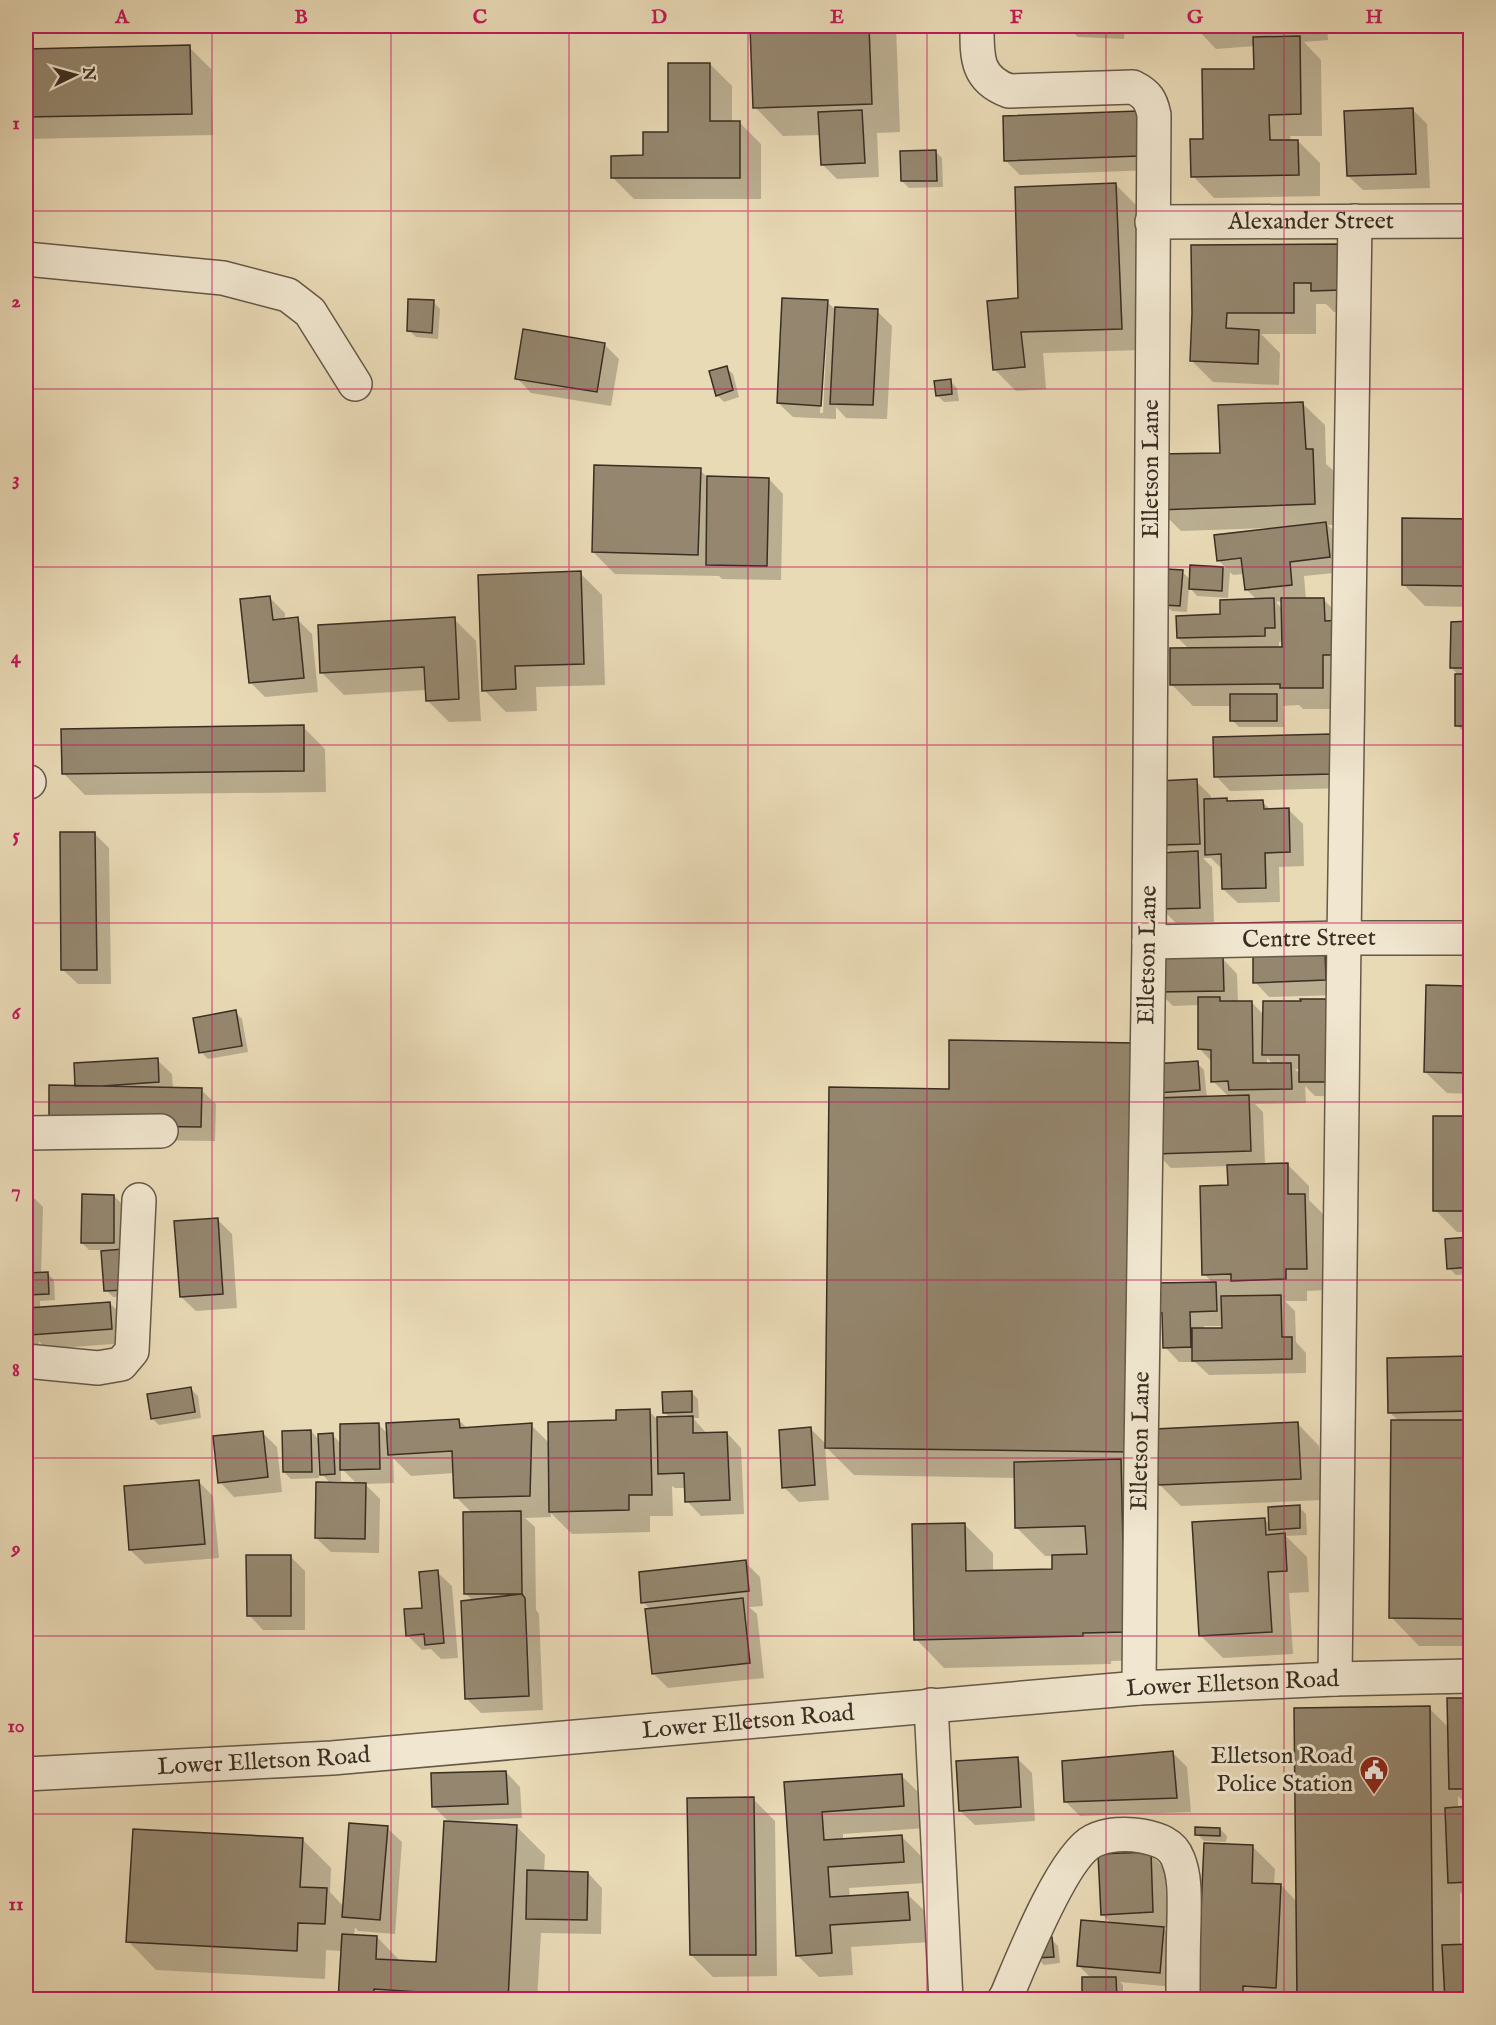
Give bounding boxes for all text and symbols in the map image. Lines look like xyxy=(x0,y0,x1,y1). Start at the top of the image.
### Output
text: A xyxy=(114,5,130,30)
text: B xyxy=(294,5,308,30)
text: C xyxy=(473,5,487,30)
text: D xyxy=(651,5,667,30)
text: E xyxy=(830,5,844,30)
text: F xyxy=(1010,5,1023,30)
text: G xyxy=(1187,5,1204,30)
text: H xyxy=(1365,5,1383,30)
north arrow xyxy=(45,45,105,105)
text: N xyxy=(77,65,99,82)
text: 1 xyxy=(12,111,20,136)
street label: Alexander Street xyxy=(1227,206,1394,237)
text: 2 xyxy=(11,289,21,314)
street label: Elletson Lane xyxy=(1136,399,1167,539)
text: 3 xyxy=(12,467,20,492)
text: 4 xyxy=(11,645,22,670)
text: 5 xyxy=(12,823,20,848)
street label: Elletson Lane xyxy=(1131,885,1165,1025)
street label: Centre Street xyxy=(1242,922,1376,956)
text: 6 xyxy=(12,1001,22,1026)
text: 7 xyxy=(11,1179,21,1204)
text: 8 xyxy=(12,1358,20,1383)
street label: Elletson Lane xyxy=(1124,1371,1158,1511)
text: 9 xyxy=(11,1536,21,1561)
street label: Lower Elletson Road xyxy=(1125,1663,1340,1705)
street label: Lower Elletson Road xyxy=(640,1697,856,1747)
text: 10 xyxy=(7,1714,25,1739)
street label: Lower Elletson Road xyxy=(156,1739,372,1783)
place label: Elletson Road Police Station xyxy=(1211,1741,1353,1800)
public building icon: Elletson Road Police Station xyxy=(1358,1754,1390,1796)
text: 11 xyxy=(9,1892,23,1917)

